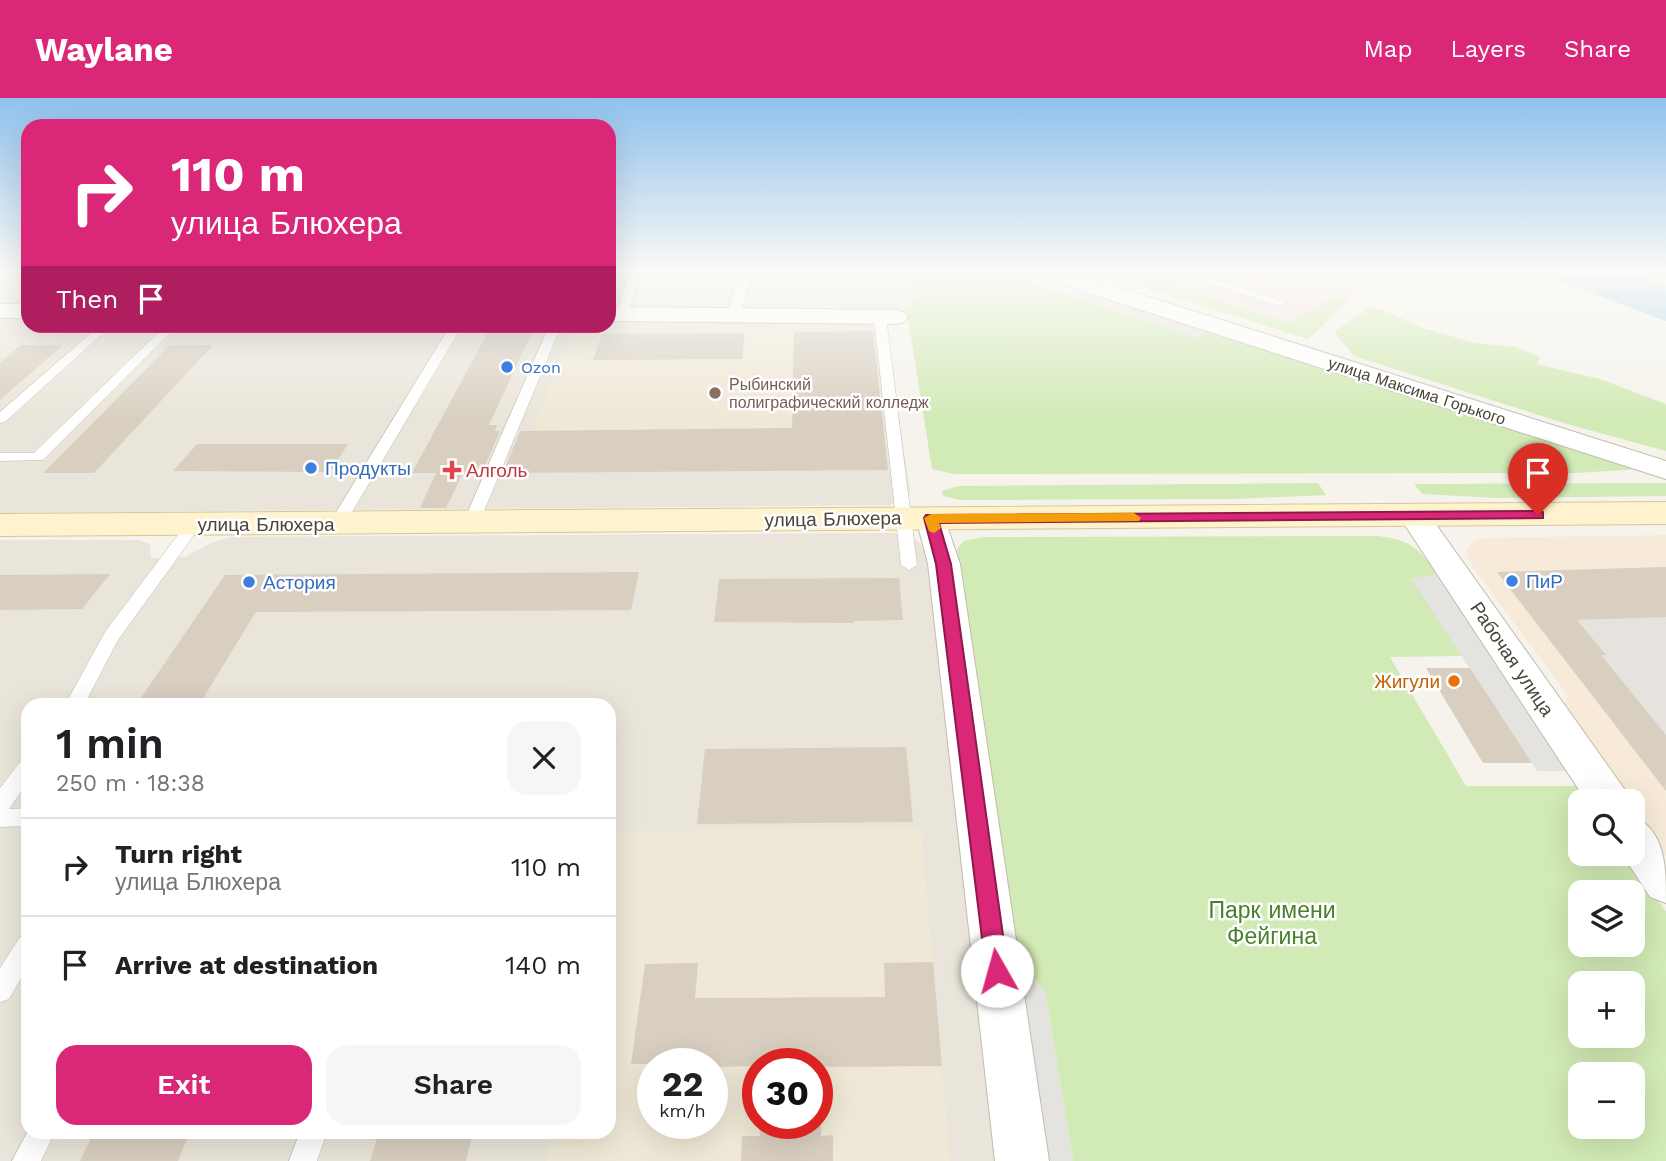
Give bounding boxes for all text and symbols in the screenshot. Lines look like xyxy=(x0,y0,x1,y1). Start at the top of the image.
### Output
text: Waylane xyxy=(35,30,173,69)
text: Map xyxy=(1364,35,1412,63)
text: Layers xyxy=(1450,35,1526,63)
text: Share xyxy=(1564,35,1631,63)
text: 110 m xyxy=(171,145,305,203)
icon: right xyxy=(56,147,147,238)
text: улица Блюхера xyxy=(171,204,402,242)
icon: arrive xyxy=(132,280,170,318)
text: Then xyxy=(56,284,118,314)
street label: улица Максима Горького xyxy=(1326,353,1508,429)
place label: Ozon xyxy=(521,358,561,377)
marker: Ozon xyxy=(499,359,515,375)
place label: Рыбинский полиграфический колледж xyxy=(729,375,929,412)
marker: Рыбинский полиграфический колледж xyxy=(707,385,723,401)
pin xyxy=(1508,443,1568,515)
icon: arrive xyxy=(1519,454,1557,492)
place label: Продукты xyxy=(325,457,411,480)
place label: Алголь xyxy=(466,459,528,482)
marker: Продукты xyxy=(303,460,319,476)
marker: Алголь xyxy=(444,462,460,478)
street label: улица Блюхера xyxy=(764,506,902,532)
street label: улица Блюхера xyxy=(197,513,335,536)
place label: ПиР xyxy=(1526,570,1563,593)
place label: Астория xyxy=(263,571,336,594)
marker: ПиР xyxy=(1504,573,1520,589)
marker: Астория xyxy=(241,574,257,590)
street label: Рабочая улица xyxy=(1465,597,1559,721)
place label: Жигули xyxy=(1374,670,1440,693)
marker: Жигули xyxy=(1446,673,1462,689)
text: 1 min xyxy=(56,719,164,768)
button: close xyxy=(507,721,581,795)
text: 250 m · 18:38 xyxy=(56,770,205,797)
map controls xyxy=(1568,789,1645,1139)
button: search xyxy=(1568,789,1645,866)
text: Turn right xyxy=(115,839,242,869)
icon: right xyxy=(56,848,94,886)
text: 110 m xyxy=(511,852,581,882)
text: улица Блюхера xyxy=(115,869,281,896)
button: layers xyxy=(1568,880,1645,957)
park label: Парк имени Фейгина xyxy=(1208,897,1336,950)
position arrow xyxy=(960,934,1034,1008)
icon: arrive xyxy=(56,946,94,984)
text: Arrive at destination xyxy=(115,950,378,980)
text: 140 m xyxy=(505,950,581,980)
button: + xyxy=(1568,971,1645,1048)
button: Exit xyxy=(56,1045,312,1125)
button: Share xyxy=(326,1045,581,1125)
speed limit sign: 30 xyxy=(742,1048,833,1139)
button: − xyxy=(1568,1062,1645,1139)
text: 22 xyxy=(662,1063,703,1105)
text: km/h xyxy=(659,1100,706,1121)

